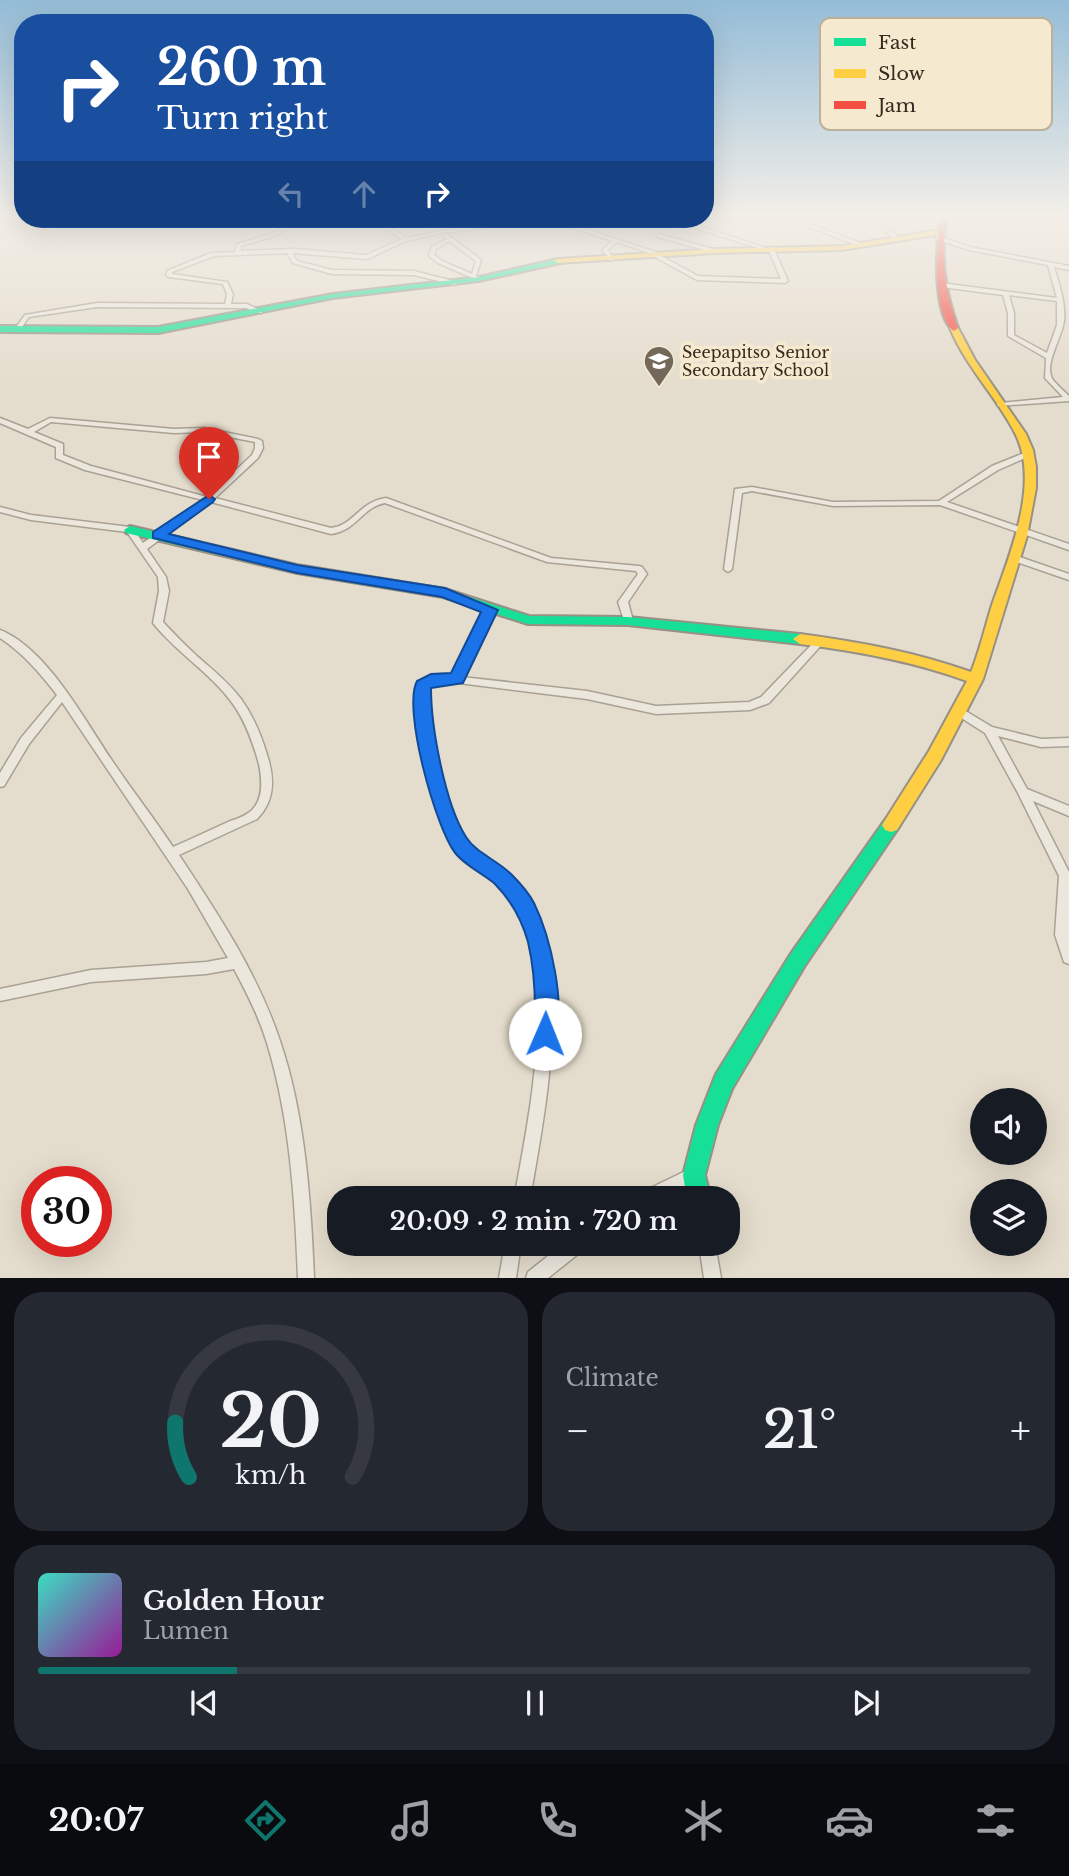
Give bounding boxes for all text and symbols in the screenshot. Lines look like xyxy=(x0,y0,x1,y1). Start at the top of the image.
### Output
legend xyxy=(820,18,1052,130)
text: Fast xyxy=(878,31,917,54)
text: 260 m xyxy=(157,37,326,98)
icon: right xyxy=(42,42,133,133)
text: Slow xyxy=(878,62,925,85)
text: Jam xyxy=(875,94,916,117)
text: Turn right xyxy=(157,98,328,138)
icon: left xyxy=(272,175,310,213)
icon: ahead xyxy=(345,175,383,213)
icon: right xyxy=(418,175,456,213)
place label: Seepapitso Senior Secondary School xyxy=(682,342,830,380)
school or university icon: Seepapitso Senior Secondary School xyxy=(642,344,676,388)
pin xyxy=(179,427,239,499)
icon: arrive xyxy=(190,438,228,476)
position arrow xyxy=(508,997,582,1071)
map controls xyxy=(970,1088,1047,1256)
button: sound xyxy=(970,1088,1047,1165)
speed limit sign: 30 xyxy=(21,1166,112,1257)
button: layers xyxy=(970,1179,1047,1256)
text: 20:09 · 2 min · 720 m xyxy=(390,1205,677,1237)
text: Climate xyxy=(566,1364,659,1392)
text: 20 xyxy=(220,1377,322,1468)
text: 21° xyxy=(763,1398,837,1462)
text: − xyxy=(566,1407,590,1454)
text: + xyxy=(1010,1407,1031,1454)
text: km/h xyxy=(235,1460,306,1491)
text: Golden Hour xyxy=(143,1585,324,1617)
text: Lumen xyxy=(143,1617,229,1645)
icon: previous xyxy=(185,1684,223,1722)
icon: pause xyxy=(516,1684,554,1722)
icon: next xyxy=(847,1684,885,1722)
icon: directions xyxy=(241,1796,290,1845)
icon: music xyxy=(387,1796,436,1845)
icon: phone xyxy=(533,1796,582,1845)
icon: climate xyxy=(679,1796,728,1845)
icon: car xyxy=(825,1796,874,1845)
icon: filters xyxy=(971,1796,1020,1845)
text: 20:07 xyxy=(49,1800,143,1840)

